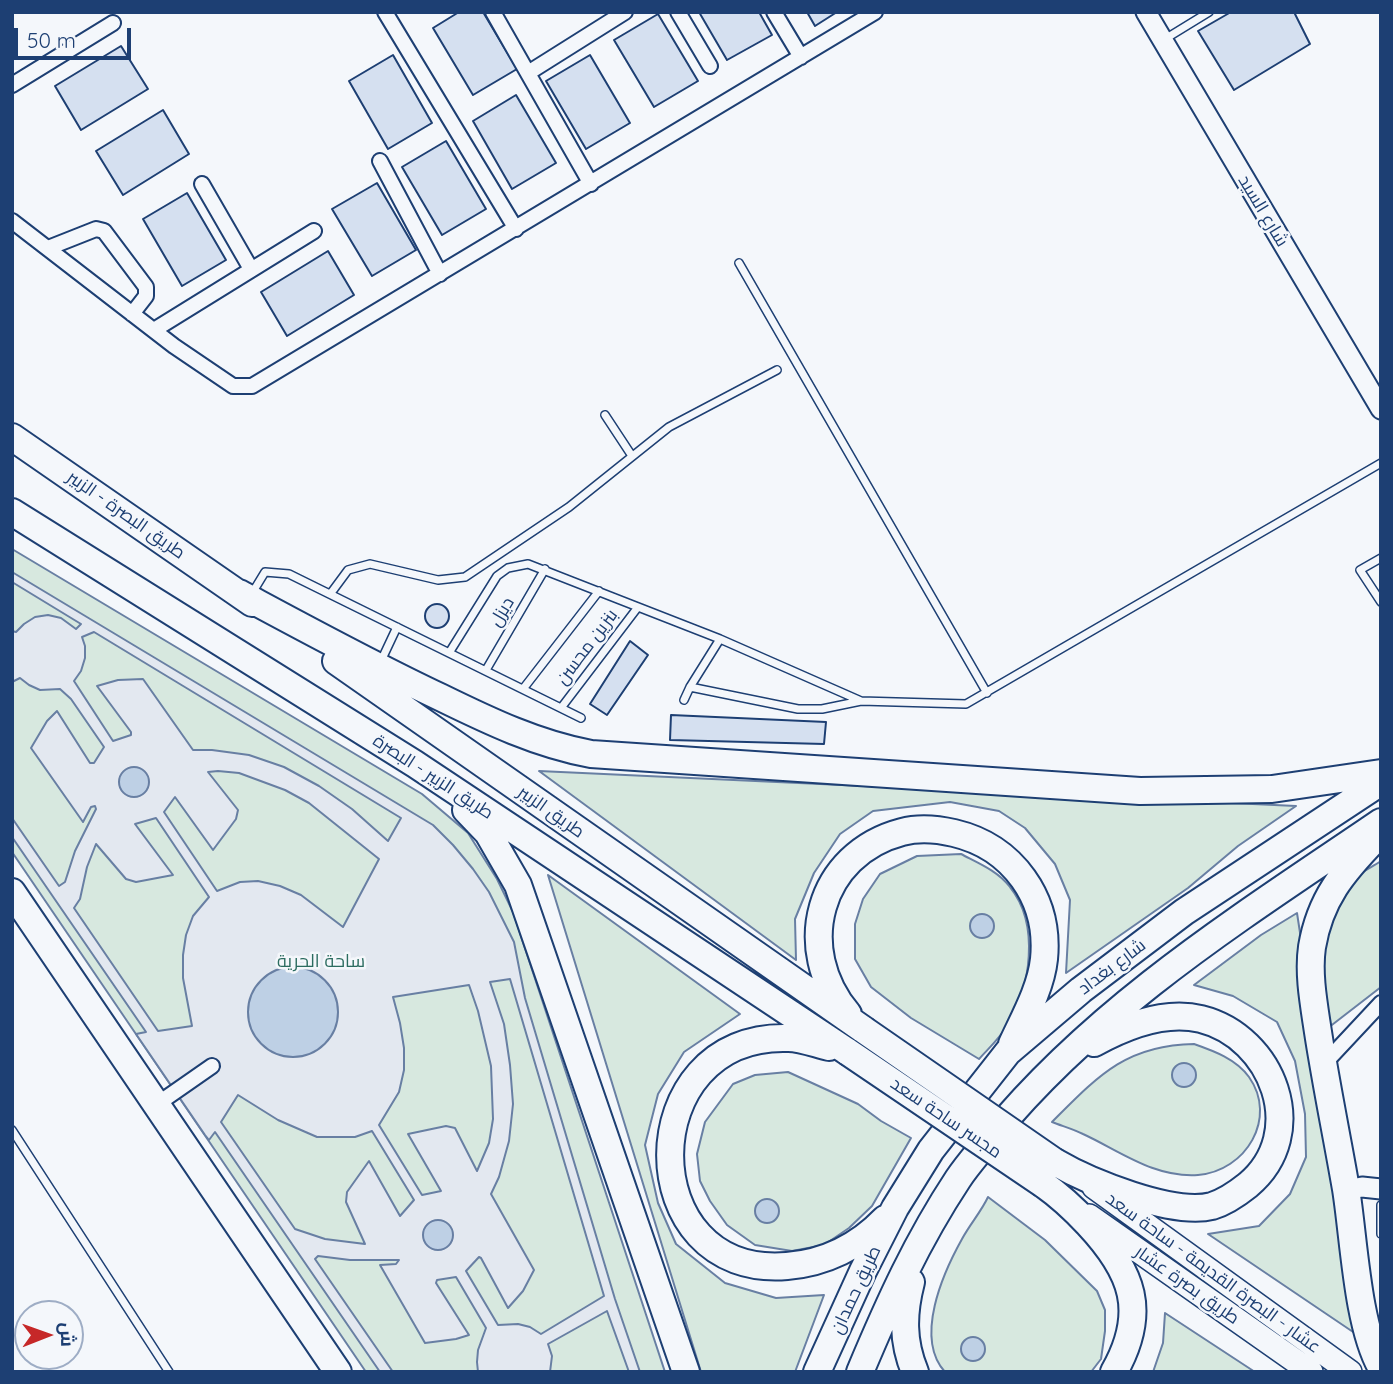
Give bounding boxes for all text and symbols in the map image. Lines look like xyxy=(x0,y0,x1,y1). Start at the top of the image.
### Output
scale bar xyxy=(18,14,135,58)
text: 50 m xyxy=(27,27,76,53)
street label: شارع السيد xyxy=(1233,171,1293,251)
street label: طريق البصرة - الزبير xyxy=(63,466,189,564)
street label: ديزل xyxy=(485,593,519,631)
street label: بنزين محسن xyxy=(551,605,623,689)
street label: طريق الزبير - البصرة xyxy=(369,730,497,824)
street label: طريق الزبير xyxy=(513,781,589,843)
street label: شارع بغداد xyxy=(1074,935,1150,999)
park label: ساحة الحرية xyxy=(277,951,365,973)
street label: مجسر ساحة سعد xyxy=(886,1073,1006,1163)
street label: عشار - البصرة القديمة - ساحة سعد xyxy=(1101,1188,1325,1358)
street label: طريق بصرة عشار xyxy=(1131,1241,1243,1329)
street label: طريق حمدان xyxy=(826,1243,886,1337)
north arrow xyxy=(14,1300,84,1370)
text: ش xyxy=(56,1322,80,1347)

